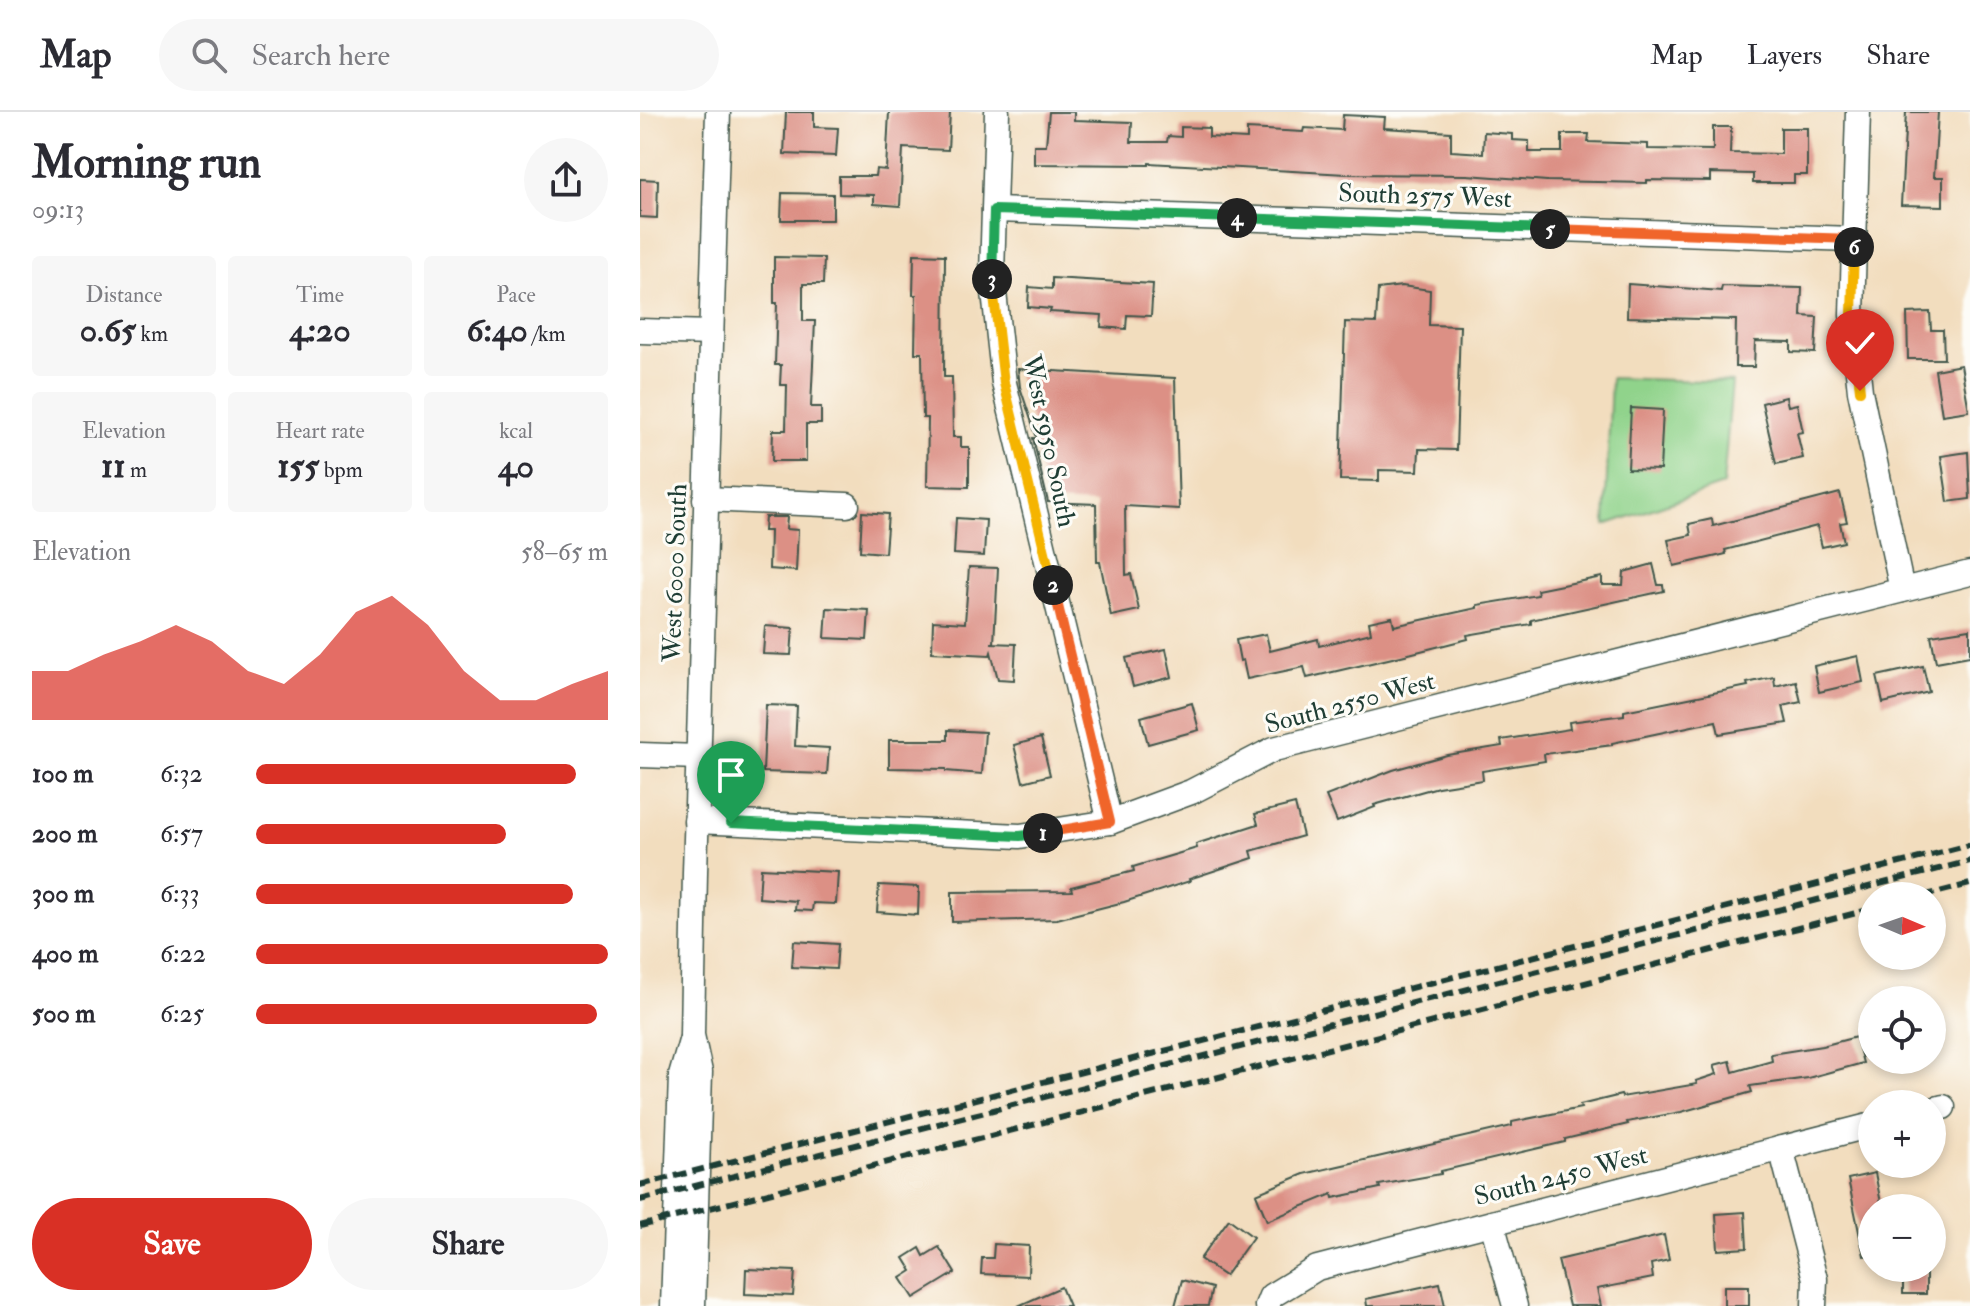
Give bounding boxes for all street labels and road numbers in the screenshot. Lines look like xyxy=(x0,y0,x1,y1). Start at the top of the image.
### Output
street label: South 2575 West xyxy=(1338,177,1512,215)
street label: West 5950 South xyxy=(1015,351,1083,530)
street label: West 6000 South xyxy=(656,483,694,664)
street label: South 2550 West xyxy=(1261,665,1439,741)
street label: South 2450 West xyxy=(1471,1139,1651,1213)

